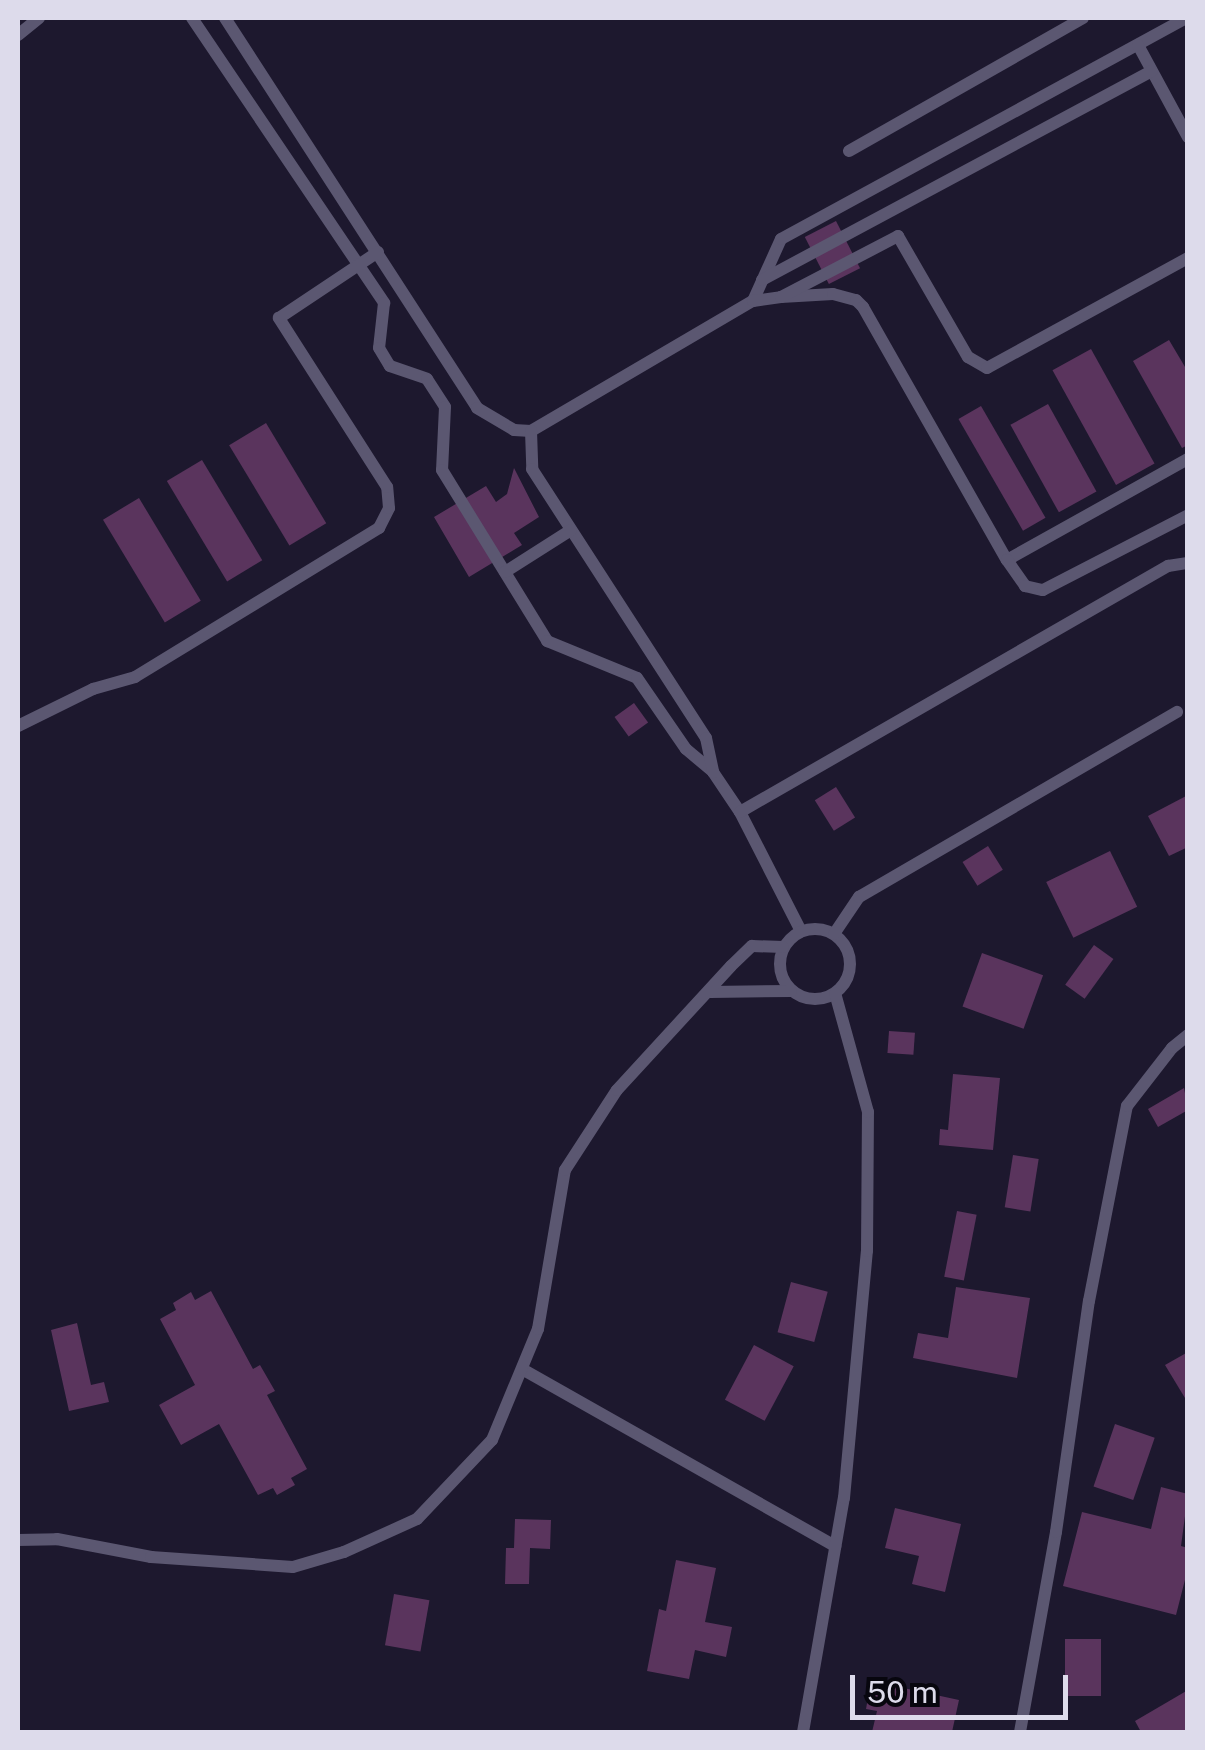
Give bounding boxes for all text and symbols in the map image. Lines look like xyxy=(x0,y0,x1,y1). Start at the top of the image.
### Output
scale bar xyxy=(855,1655,1072,1717)
text: 50 m xyxy=(867,1674,938,1710)

